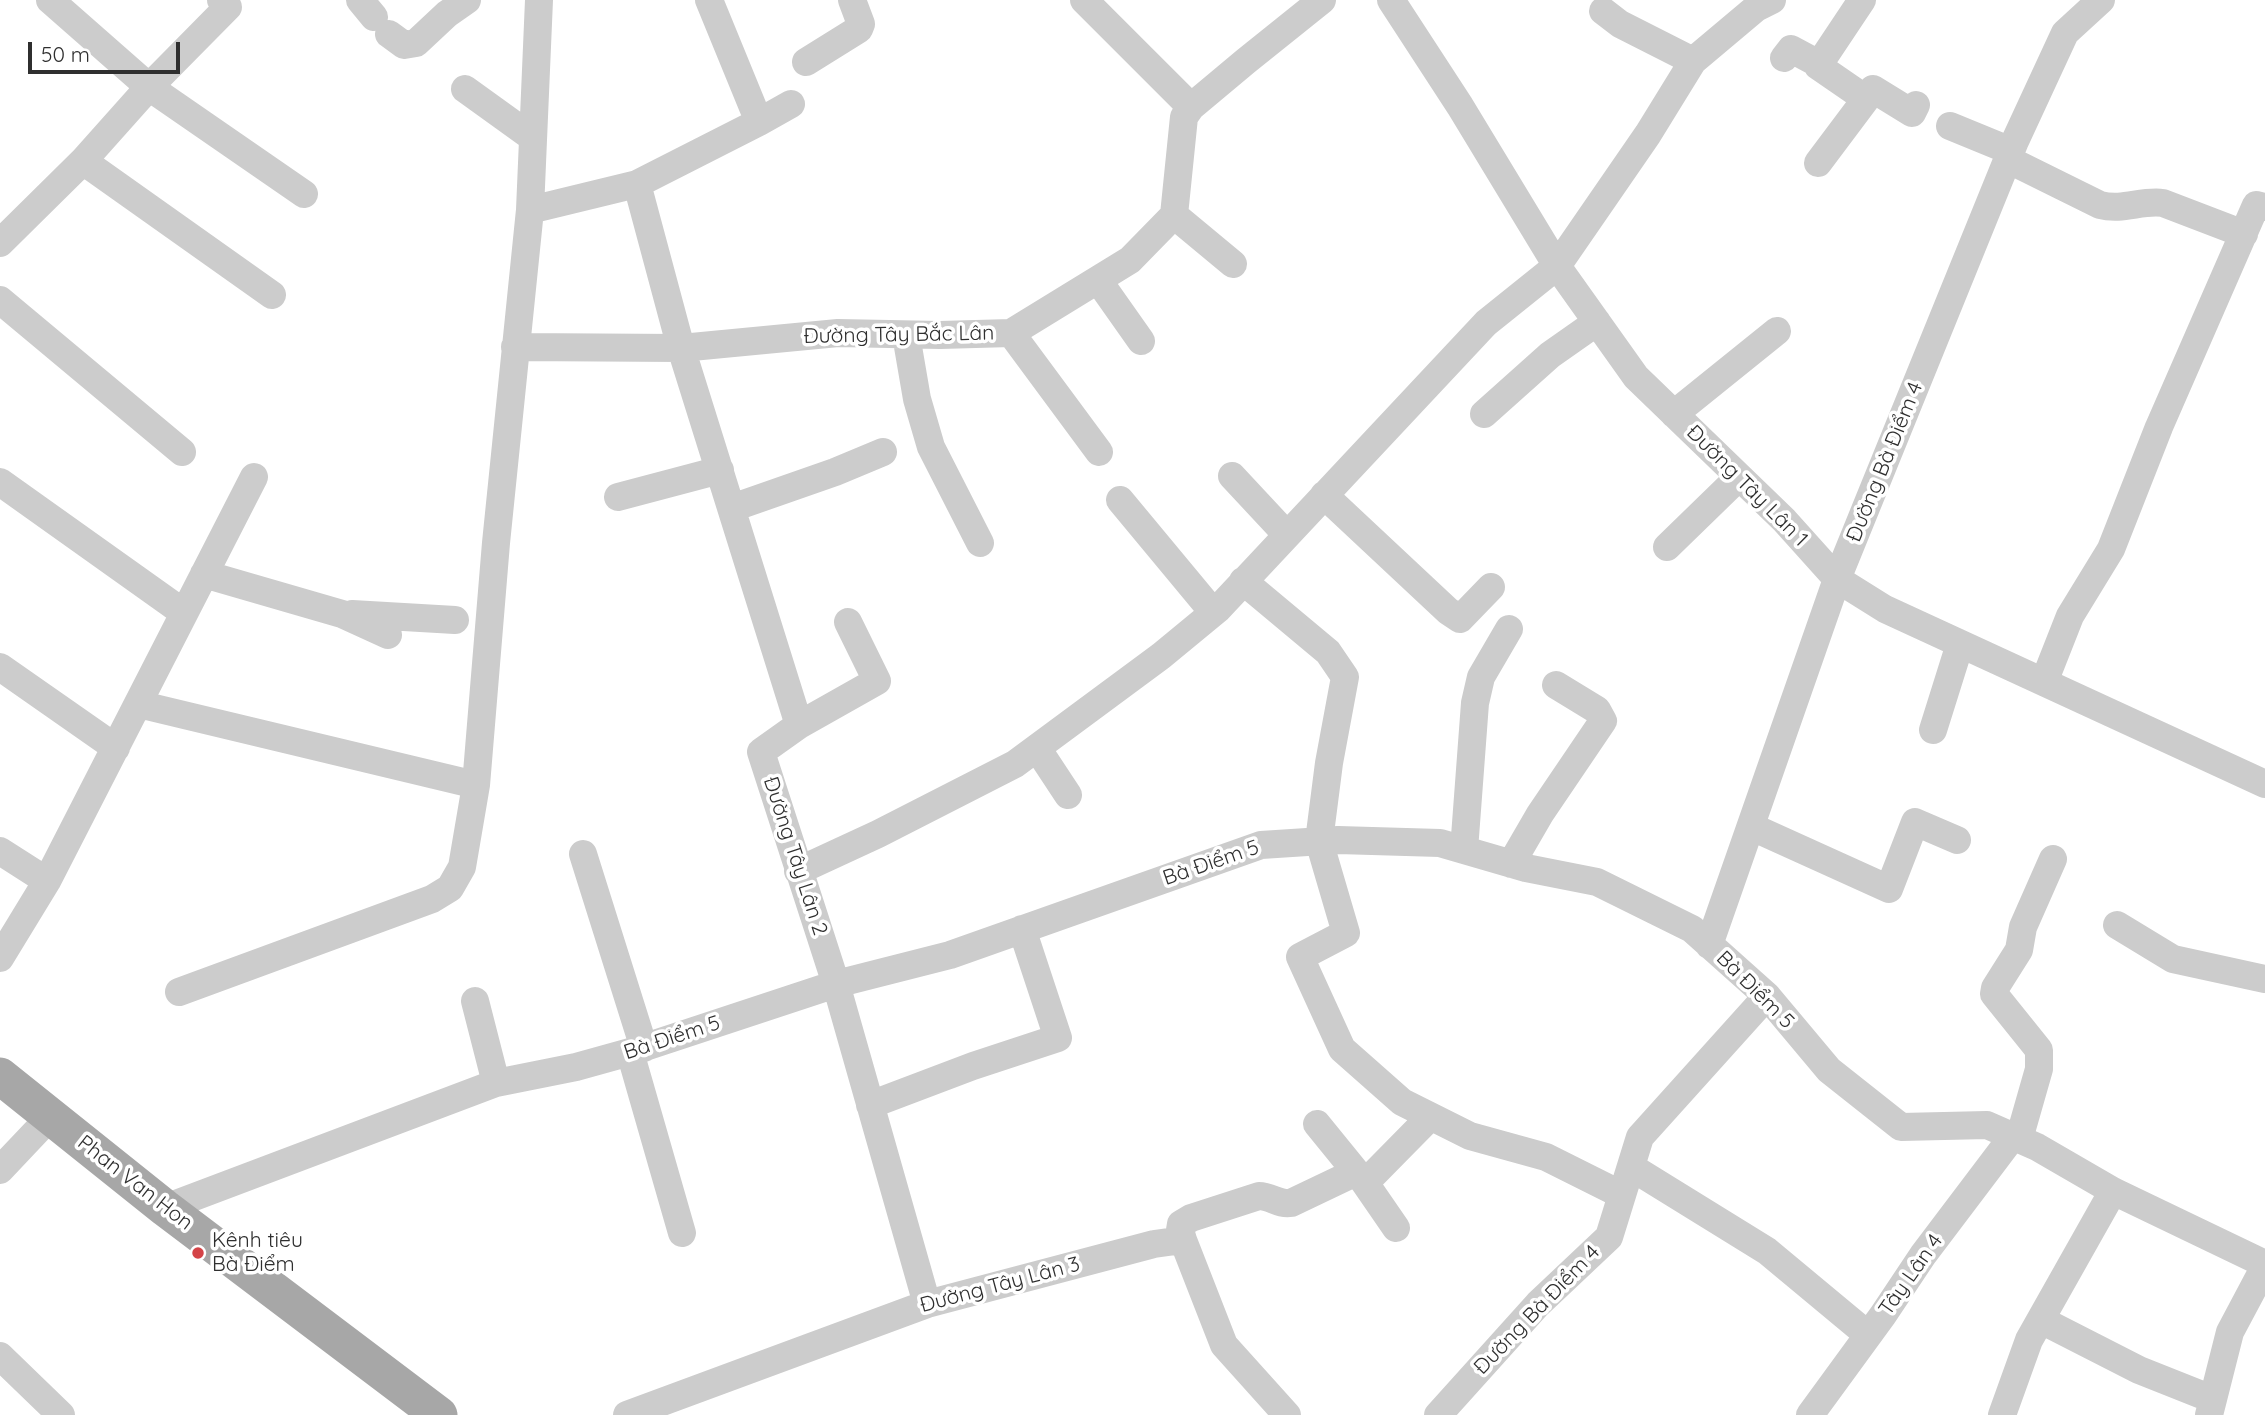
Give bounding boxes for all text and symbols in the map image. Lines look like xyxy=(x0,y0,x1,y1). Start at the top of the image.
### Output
scale bar xyxy=(32,28,184,72)
text: 50 m xyxy=(41,41,90,67)
street label: Đường Tây Bắc Lân xyxy=(803,321,995,349)
street label: Đường Bà Điểm 4 xyxy=(1841,378,1929,546)
street label: Đường Tây Lân 1 xyxy=(1681,420,1813,552)
street label: Đường Tây Lân 2 xyxy=(758,774,832,938)
street label: Bà Điểm 5 xyxy=(1160,835,1262,891)
street label: Bà Điểm 5 xyxy=(1711,946,1799,1034)
street label: Bà Điểm 5 xyxy=(621,1011,723,1065)
street label: Phan Van Hon xyxy=(72,1130,198,1236)
place label: Kênh tiêu Bà Điểm xyxy=(212,1228,303,1278)
street label: Tây Lân 4 xyxy=(1874,1229,1948,1321)
street label: Đường Bà Điểm 4 xyxy=(1469,1240,1605,1380)
marker: Kênh tiêu Bà Điểm xyxy=(190,1245,206,1261)
street label: Đường Tây Lân 3 xyxy=(917,1252,1083,1318)

